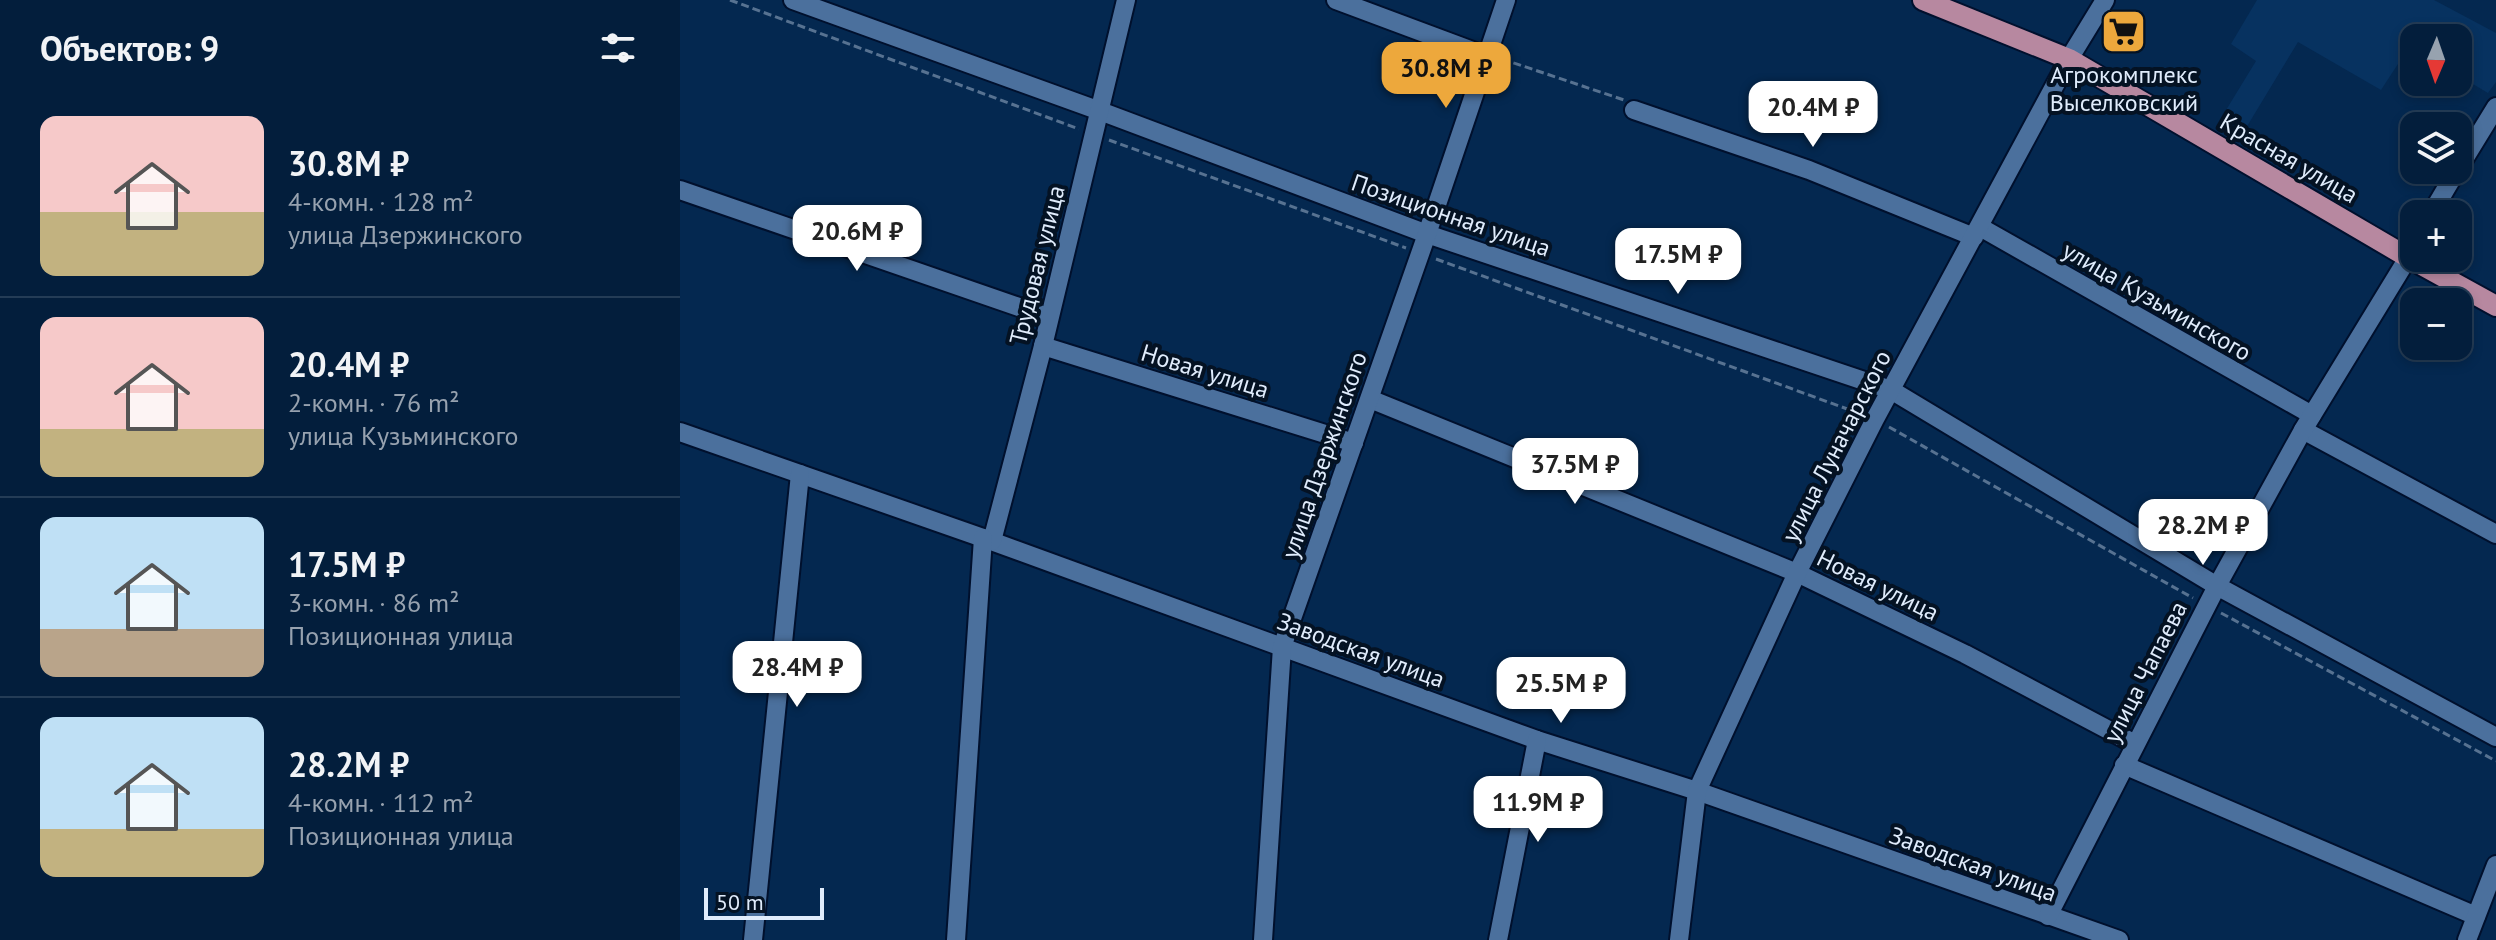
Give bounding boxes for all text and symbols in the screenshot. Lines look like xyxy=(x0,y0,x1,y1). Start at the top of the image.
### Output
supermarket icon: Агрокомплекс Выселковский xyxy=(2100,8,2148,56)
north arrow xyxy=(2400,24,2472,96)
map controls xyxy=(2400,24,2472,360)
text: Объектов: 9 xyxy=(40,26,219,70)
icon: filters xyxy=(596,26,640,70)
pin: 30.8M ₽ xyxy=(1372,42,1520,110)
text: 30.8M ₽ xyxy=(1400,51,1492,84)
place label: Агрокомплекс Выселковский xyxy=(2050,59,2198,118)
pin: 20.4M ₽ xyxy=(1739,81,1887,149)
text: 20.4M ₽ xyxy=(1767,90,1859,123)
street label: Красная улица xyxy=(2215,106,2363,210)
button: layers xyxy=(2400,112,2472,184)
text: 30.8M ₽ xyxy=(288,141,409,185)
icon: home xyxy=(104,148,200,244)
street label: Позиционная улица xyxy=(1348,166,1554,264)
street label: Трудовая улица xyxy=(1002,182,1072,348)
text: 4-комн. · 128 m² xyxy=(288,185,474,218)
button: + xyxy=(2400,200,2472,272)
pin: 20.6M ₽ xyxy=(783,205,931,273)
text: 20.6M ₽ xyxy=(811,214,903,247)
text: улица Дзержинского xyxy=(288,218,523,251)
pin: 17.5M ₽ xyxy=(1604,228,1752,296)
street label: улица Кузьминского xyxy=(2057,234,2257,368)
text: 17.5M ₽ xyxy=(1633,237,1723,270)
button: − xyxy=(2400,288,2472,360)
street label: Новая улица xyxy=(1137,337,1273,405)
text: 20.4M ₽ xyxy=(288,342,409,386)
street label: улица Луначарского xyxy=(1774,345,1898,547)
street label: улица Дзержинского xyxy=(1274,348,1374,562)
icon: home xyxy=(104,349,200,445)
text: 2-комн. · 76 m² xyxy=(288,386,459,419)
text: улица Кузьминского xyxy=(288,419,519,452)
pin: 37.5M ₽ xyxy=(1501,438,1649,506)
text: 37.5M ₽ xyxy=(1530,447,1620,480)
pin: 28.2M ₽ xyxy=(2129,499,2277,567)
text: 28.2M ₽ xyxy=(2157,508,2249,541)
text: 17.5M ₽ xyxy=(288,542,405,586)
street label: Новая улица xyxy=(1812,542,1944,628)
icon: home xyxy=(104,549,200,645)
text: 3-комн. · 86 m² xyxy=(288,586,459,619)
street label: улица Чапаева xyxy=(2096,596,2194,748)
street label: Заводская улица xyxy=(1273,605,1449,695)
text: Позиционная улица xyxy=(288,619,514,652)
pin: 28.4M ₽ xyxy=(723,641,871,709)
text: 28.4M ₽ xyxy=(751,650,843,683)
pin: 25.5M ₽ xyxy=(1487,657,1635,725)
text: 25.5M ₽ xyxy=(1515,666,1607,699)
text: 28.2M ₽ xyxy=(288,742,409,786)
icon: home xyxy=(104,749,200,845)
pin: 11.9M ₽ xyxy=(1464,776,1612,844)
text: 11.9M ₽ xyxy=(1492,785,1584,818)
text: 4-комн. · 112 m² xyxy=(288,786,474,819)
text: Позиционная улица xyxy=(288,819,514,852)
street label: Заводская улица xyxy=(1885,819,2061,909)
scale bar xyxy=(704,884,824,920)
text: 50 m xyxy=(716,888,764,916)

